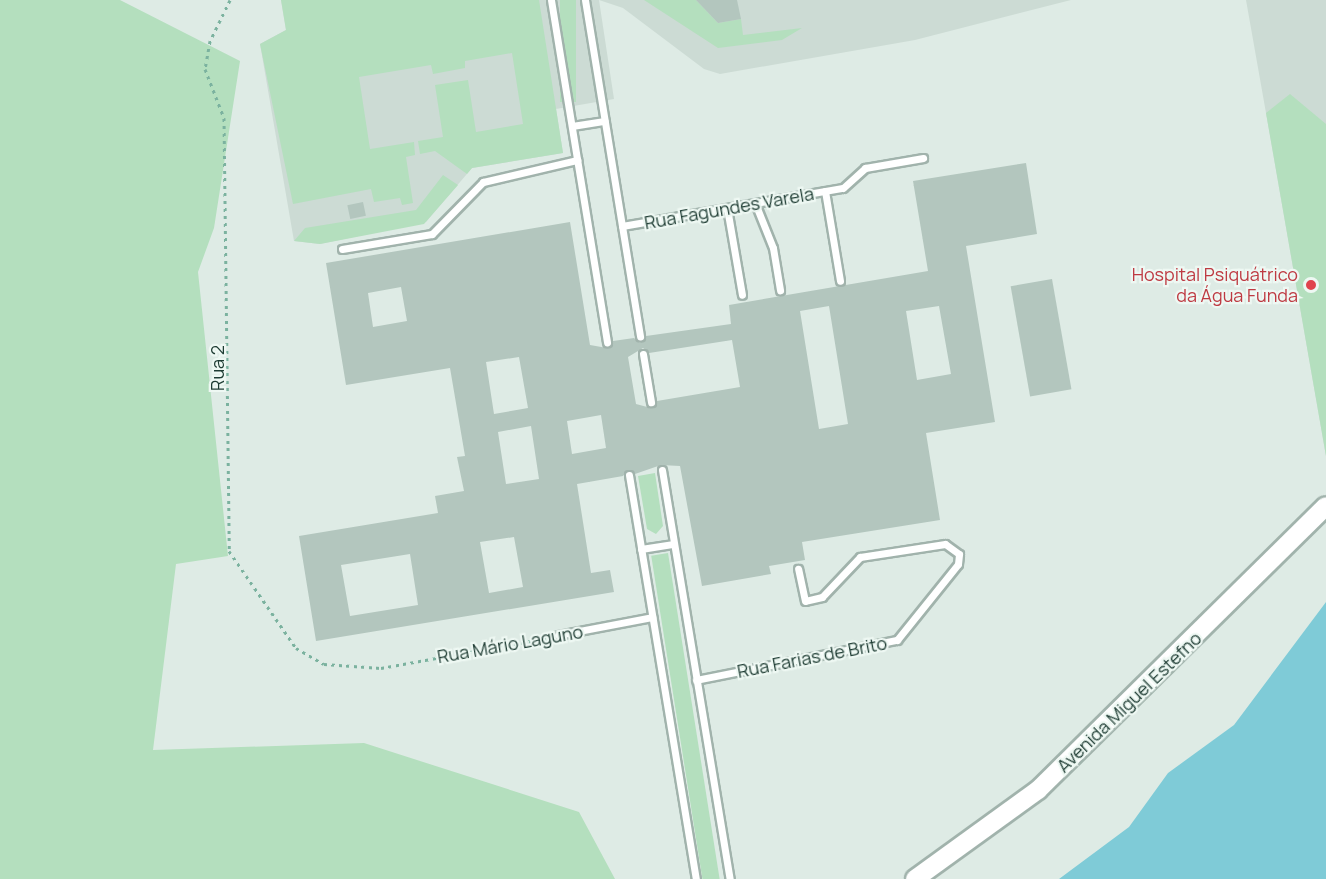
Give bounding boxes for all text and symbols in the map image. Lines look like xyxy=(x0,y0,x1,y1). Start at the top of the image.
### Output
street label: Rua Fagundes Varela xyxy=(643,182,815,234)
place label: Hospital Psiquátrico da Água Funda xyxy=(1132,264,1298,306)
marker: Hospital Psiquátrico da Água Funda xyxy=(1302,276,1320,294)
street label: Rua 2 xyxy=(206,345,228,391)
street label: Rua Mário Laguno xyxy=(435,621,585,667)
street label: Avenida Miguel Estefno xyxy=(1052,627,1206,777)
street label: Rua Farias de Brito xyxy=(735,632,889,682)

